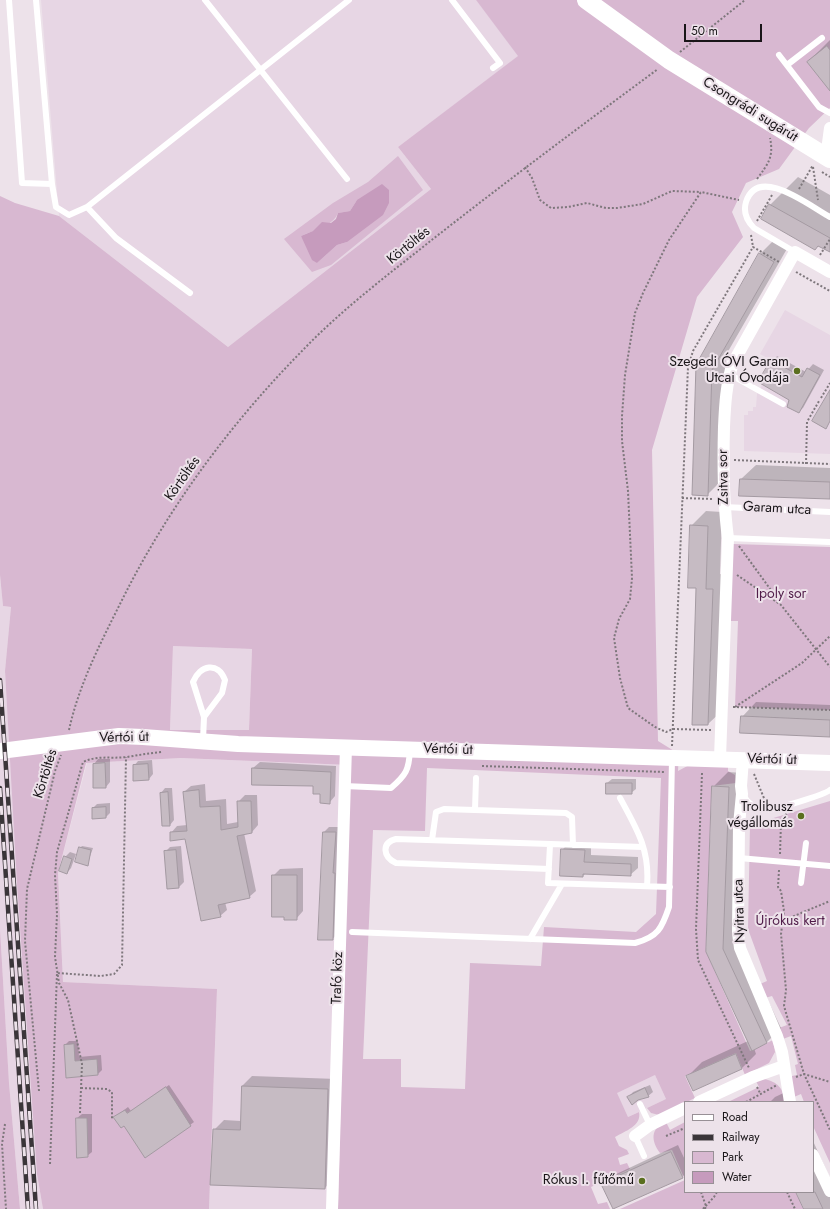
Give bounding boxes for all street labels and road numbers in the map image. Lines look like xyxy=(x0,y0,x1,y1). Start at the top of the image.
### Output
street label: Csongrádi sugárút xyxy=(699,74,801,146)
street label: Körtöltés xyxy=(384,224,434,268)
street label: Zsitva sor xyxy=(715,449,733,505)
street label: Körtöltés xyxy=(162,454,204,504)
street label: Garam utca xyxy=(742,499,812,519)
street label: Vértói út xyxy=(99,729,149,747)
street label: Vértói út xyxy=(423,741,473,759)
street label: Körtöltés xyxy=(31,747,61,801)
street label: Vértói út xyxy=(747,751,797,769)
street label: Nyitra utca xyxy=(730,879,750,943)
street label: Trafó köz xyxy=(329,951,347,1005)

